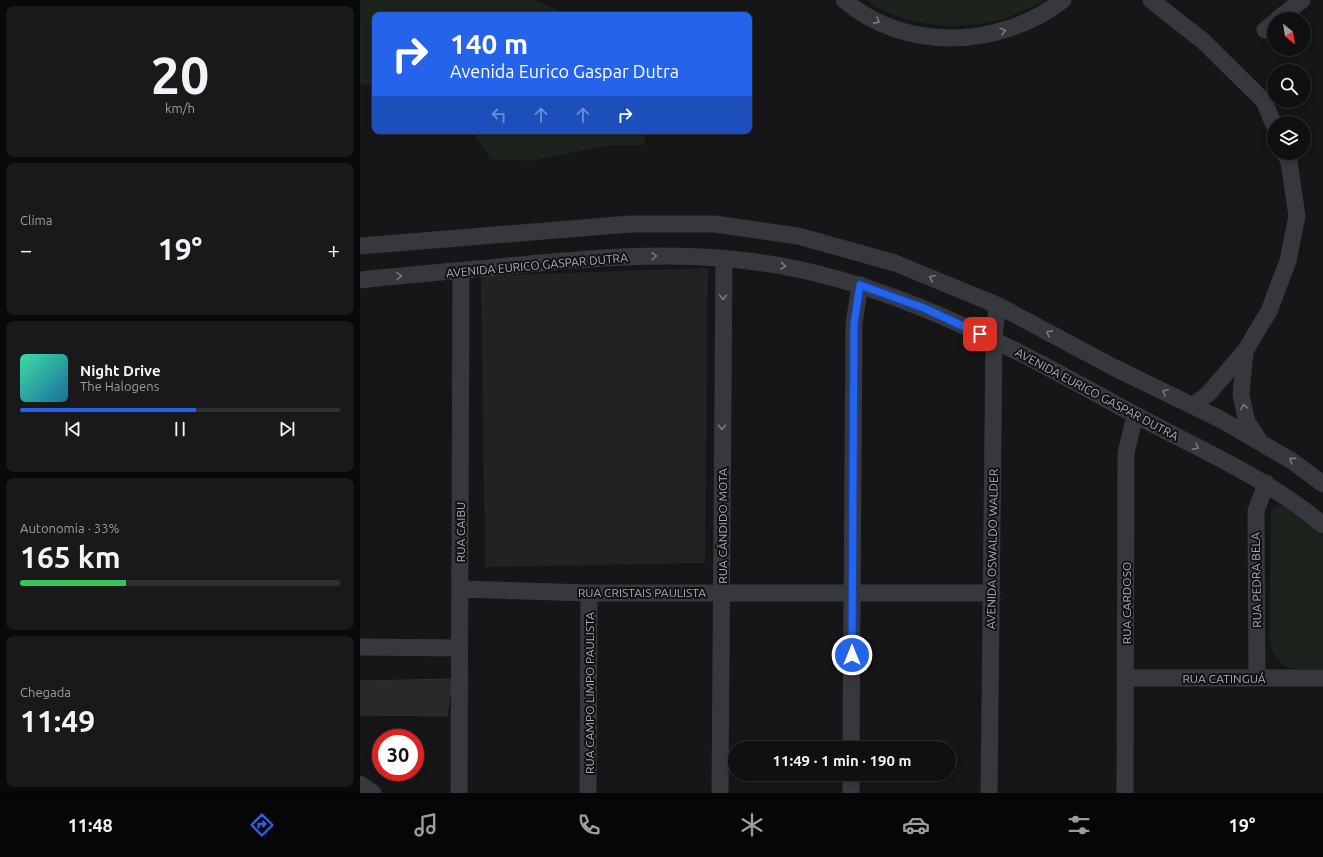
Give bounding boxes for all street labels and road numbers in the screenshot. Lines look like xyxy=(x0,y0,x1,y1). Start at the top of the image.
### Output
street label: AVENIDA EURICO GASPAR DUTRA xyxy=(445,251,629,279)
street label: AVENIDA EURICO GASPAR DUTRA xyxy=(1013,345,1181,443)
street label: RUA CÂNDIDO MOTA xyxy=(716,468,729,584)
street label: AVENIDA OSWALDO WALDER xyxy=(984,468,1000,629)
street label: RUA CAIBU xyxy=(454,502,467,562)
street label: RUA PEDRA BELA xyxy=(1249,532,1263,628)
street label: RUA CARDOSO xyxy=(1120,562,1133,644)
street label: RUA CRISTAIS PAULISTA xyxy=(578,586,706,599)
street label: RUA CAMPO LIMPO PAULISTA xyxy=(583,612,596,774)
street label: RUA CATINGUÁ xyxy=(1182,672,1266,685)

